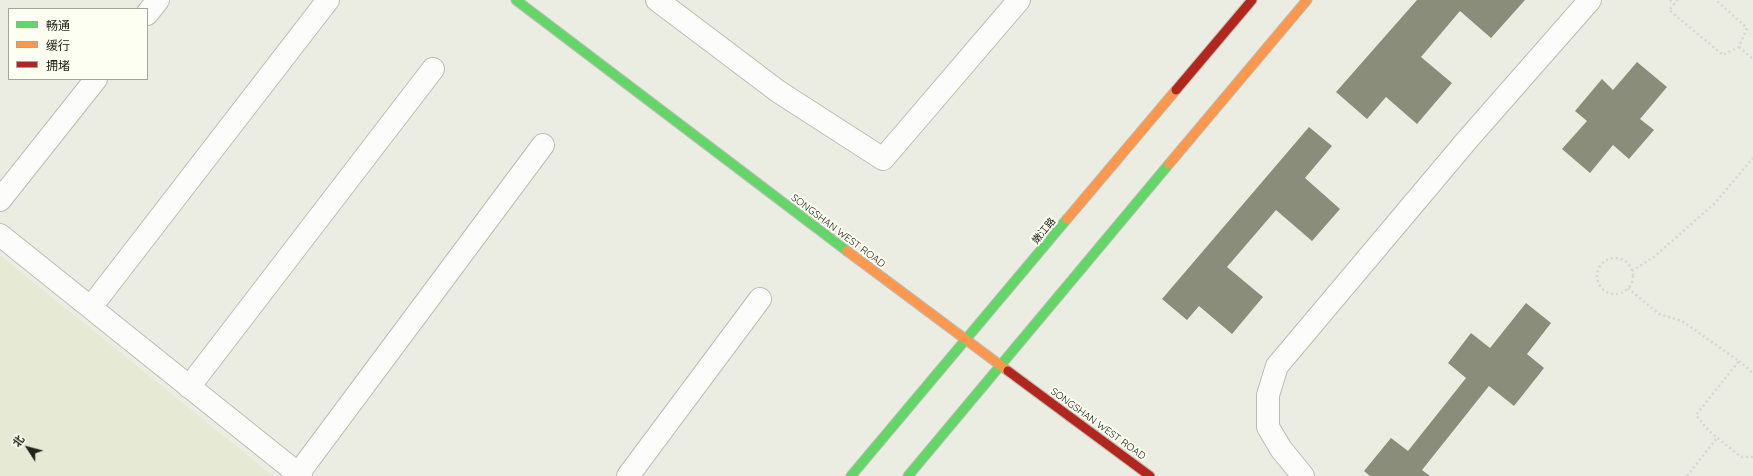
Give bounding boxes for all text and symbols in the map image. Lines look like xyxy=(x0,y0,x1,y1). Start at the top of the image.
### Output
legend xyxy=(8,8,148,80)
text: 畅通 xyxy=(46,18,70,33)
text: 缓行 xyxy=(46,38,70,53)
text: 拥堵 xyxy=(46,58,70,73)
street label: SONGSHAN WEST ROAD xyxy=(789,192,887,270)
street label: 嫩江路 xyxy=(1030,216,1058,246)
street label: SONGSHAN WEST ROAD xyxy=(1048,386,1148,462)
north arrow xyxy=(8,428,48,468)
text: 北 xyxy=(9,432,27,450)

